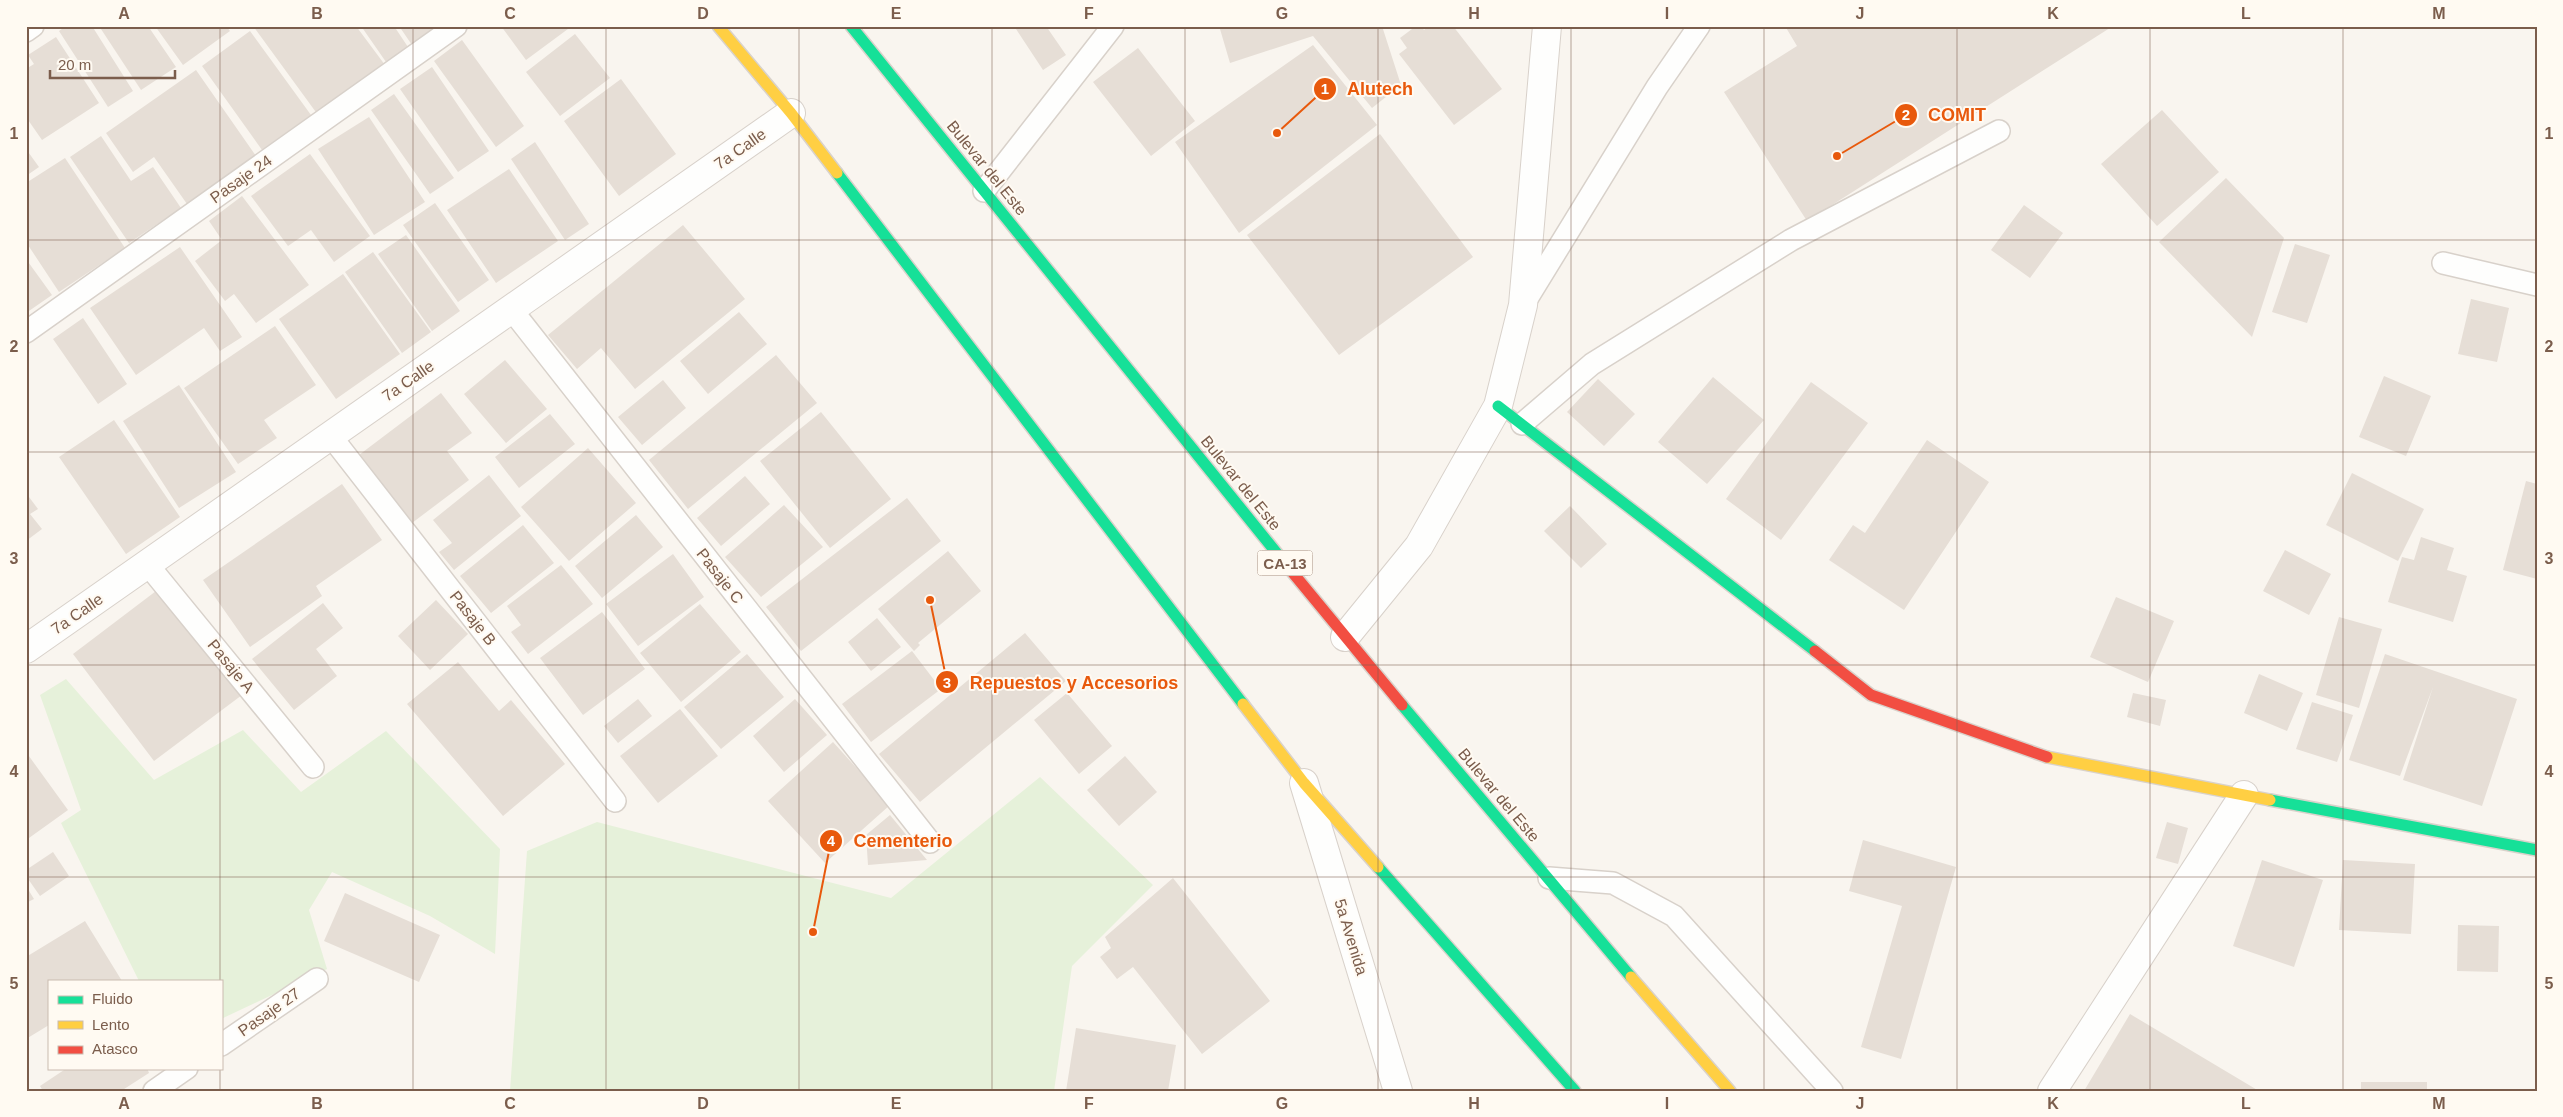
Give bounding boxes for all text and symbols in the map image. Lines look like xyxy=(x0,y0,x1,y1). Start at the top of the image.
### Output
text: A xyxy=(118,5,130,22)
text: B xyxy=(311,5,323,22)
text: C xyxy=(504,5,516,22)
text: D xyxy=(697,5,709,22)
text: E xyxy=(891,5,902,22)
text: F xyxy=(1084,5,1094,22)
text: G xyxy=(1276,5,1288,22)
text: H xyxy=(1468,5,1480,22)
text: I xyxy=(1665,5,1669,22)
text: J xyxy=(1856,5,1864,22)
text: K xyxy=(2047,5,2059,22)
text: L xyxy=(2241,5,2251,22)
text: M xyxy=(2432,5,2446,22)
scale bar xyxy=(50,48,175,80)
text: 20 m xyxy=(58,56,91,73)
callout: Alutech xyxy=(1312,73,1423,106)
text: Alutech xyxy=(1347,79,1413,99)
text: 1 xyxy=(1321,80,1329,97)
callout: COMIT xyxy=(1893,98,1996,131)
text: COMIT xyxy=(1928,105,1986,125)
text: 2 xyxy=(1902,106,1910,123)
street label: Bulevar del Este xyxy=(944,117,1030,219)
text: 1 xyxy=(10,125,19,142)
street label: 7a Calle xyxy=(711,125,769,173)
text: 1 xyxy=(2545,125,2554,142)
street label: Pasaje 24 xyxy=(207,152,275,206)
text: 2 xyxy=(10,338,19,355)
text: 2 xyxy=(2545,338,2554,355)
street label: 7a Calle xyxy=(379,357,437,405)
street label: Bulevar del Este xyxy=(1198,432,1284,534)
street label: Pasaje C xyxy=(693,545,747,607)
text: 3 xyxy=(10,550,19,567)
road number: CA-13 xyxy=(1258,550,1312,576)
text: 3 xyxy=(2545,550,2554,567)
street label: Pasaje B xyxy=(447,588,499,648)
street label: 7a Calle xyxy=(48,590,106,638)
street label: Pasaje A xyxy=(205,636,258,696)
callout: Repuestos y Accesorios xyxy=(934,666,1188,699)
text: Repuestos y Accesorios xyxy=(970,673,1178,693)
text: 3 xyxy=(943,674,951,691)
street label: Bulevar del Este xyxy=(1455,745,1543,845)
text: 4 xyxy=(10,763,19,780)
text: 4 xyxy=(2545,763,2554,780)
callout: Cementerio xyxy=(818,824,962,857)
text: Cementerio xyxy=(853,831,953,851)
text: 4 xyxy=(827,832,836,849)
street label: 5a Avenida xyxy=(1331,897,1371,977)
text: 5 xyxy=(10,975,19,992)
text: 5 xyxy=(2545,975,2554,992)
legend xyxy=(48,980,222,1070)
street label: Pasaje 27 xyxy=(235,985,303,1039)
text: Fluido xyxy=(92,990,133,1007)
text: Lento xyxy=(92,1016,130,1033)
text: Atasco xyxy=(92,1040,138,1057)
text: A xyxy=(118,1095,130,1112)
text: B xyxy=(311,1095,323,1112)
text: C xyxy=(504,1095,516,1112)
text: D xyxy=(697,1095,709,1112)
text: E xyxy=(891,1095,902,1112)
text: F xyxy=(1084,1095,1094,1112)
text: G xyxy=(1276,1095,1288,1112)
text: H xyxy=(1468,1095,1480,1112)
text: I xyxy=(1665,1095,1669,1112)
text: J xyxy=(1856,1095,1864,1112)
text: K xyxy=(2047,1095,2059,1112)
text: L xyxy=(2241,1095,2251,1112)
text: M xyxy=(2432,1095,2446,1112)

